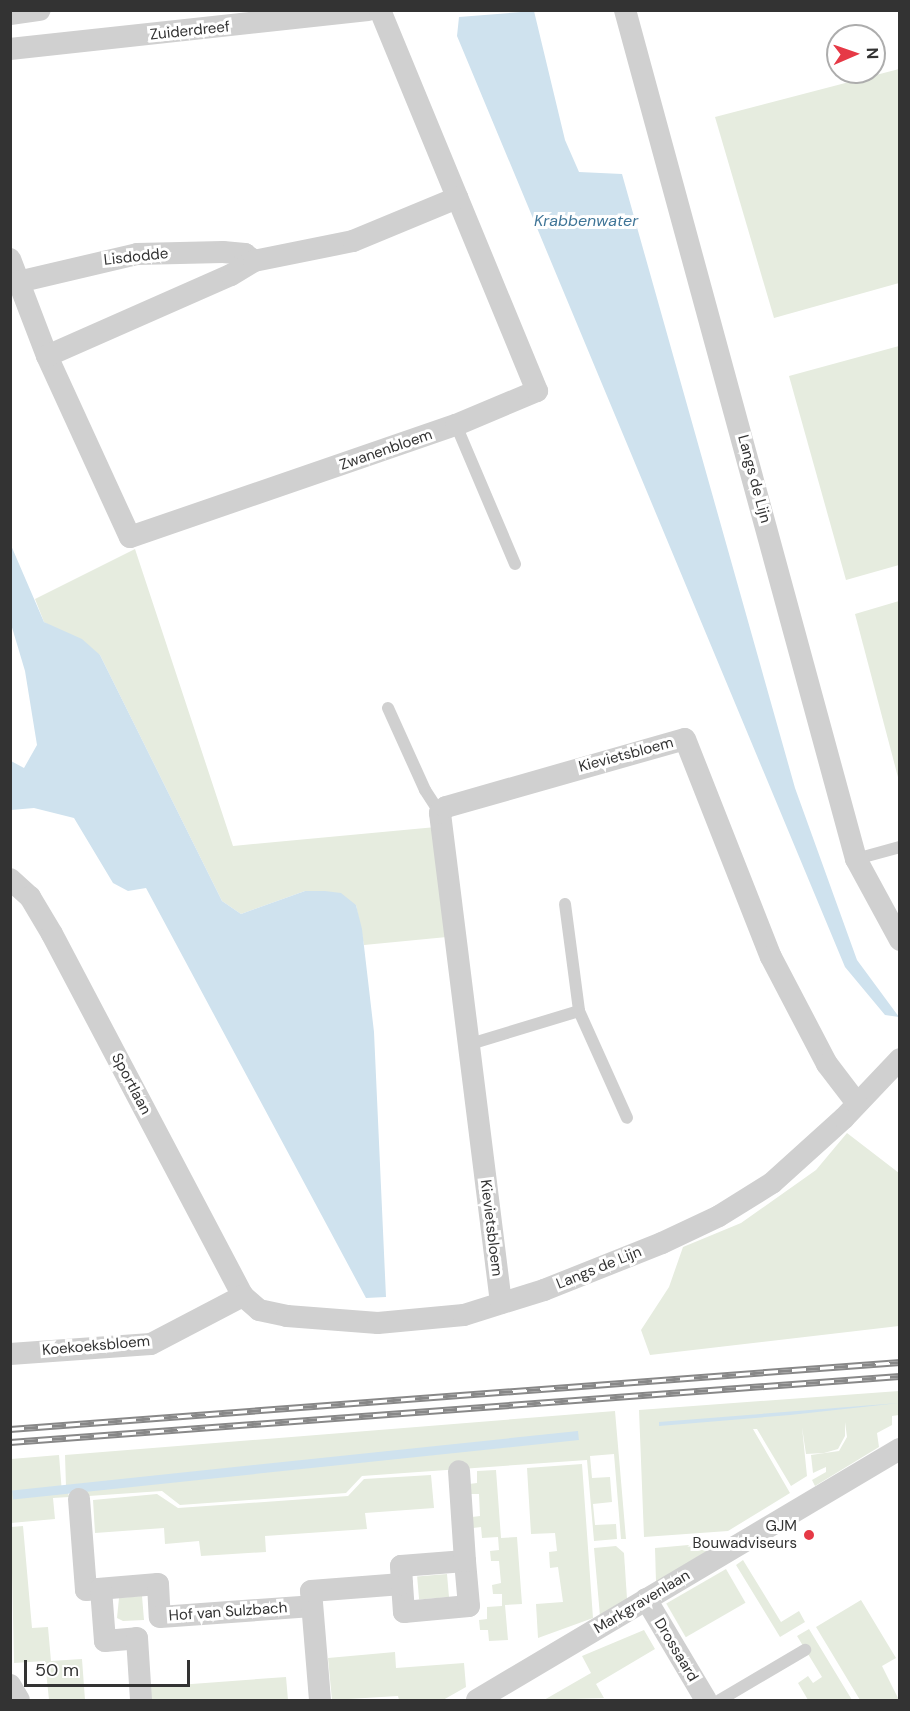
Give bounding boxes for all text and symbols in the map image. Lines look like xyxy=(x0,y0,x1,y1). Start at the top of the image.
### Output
street label: Zuiderdreef xyxy=(149,18,231,44)
north arrow xyxy=(826,24,886,84)
text: N xyxy=(862,47,883,60)
water label: Krabbenwater xyxy=(534,211,638,231)
street label: Lisdodde xyxy=(103,245,169,269)
street label: Zwanenbloem xyxy=(337,426,435,474)
street label: Langs de Lijn xyxy=(734,433,774,525)
street label: Kievietsbloem xyxy=(577,734,675,776)
street label: Sportlaan xyxy=(107,1050,155,1118)
street label: Kievietsbloem xyxy=(476,1179,506,1277)
street label: Langs de Lijn xyxy=(554,1243,644,1293)
street label: Koekoeksbloem xyxy=(41,1332,151,1360)
place label: GJM Bouwadviseurs xyxy=(692,1517,797,1552)
marker: GJM Bouwadviseurs xyxy=(802,1528,816,1542)
street label: Markgravenlaan xyxy=(591,1566,693,1638)
street label: Hof van Sulzbach xyxy=(168,1599,288,1625)
street label: Drossaard xyxy=(650,1615,702,1685)
scale bar xyxy=(27,1648,194,1686)
text: 50 m xyxy=(35,1658,79,1682)

